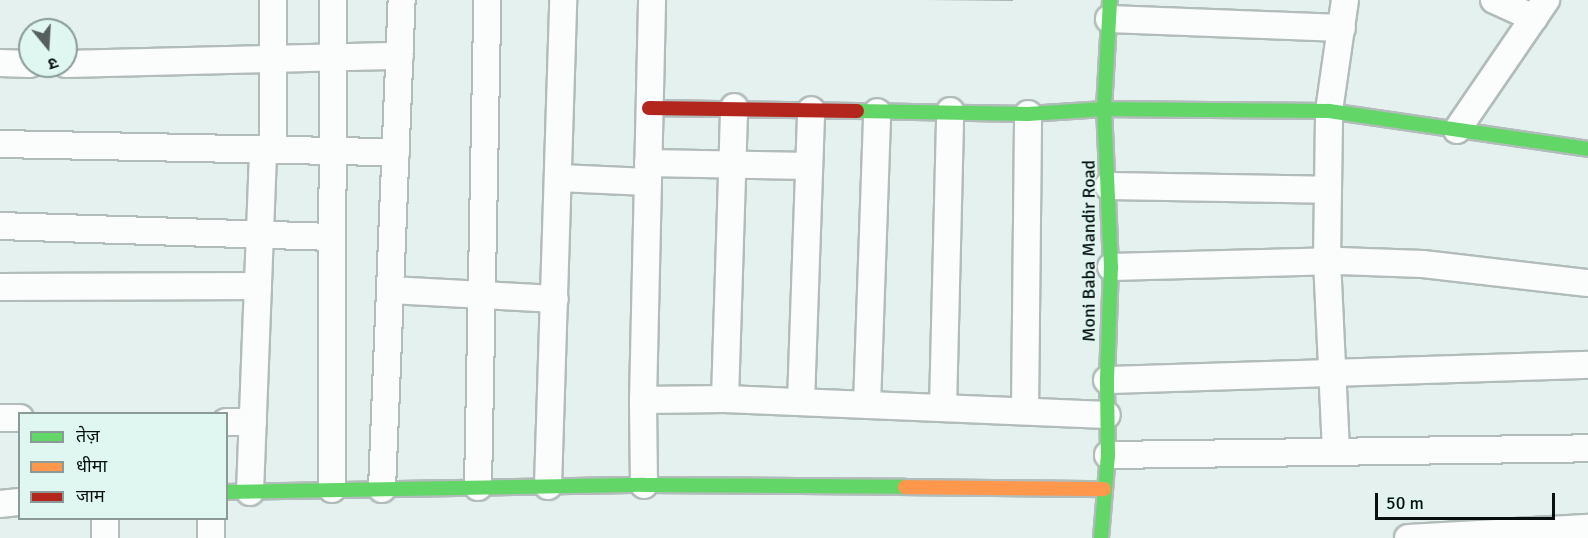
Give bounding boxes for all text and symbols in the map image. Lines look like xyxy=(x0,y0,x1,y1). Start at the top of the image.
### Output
north arrow xyxy=(18,18,78,78)
text: उ xyxy=(45,52,60,74)
street label: Moni Baba Mandir Road xyxy=(1078,160,1100,342)
legend xyxy=(18,412,228,520)
text: तेज़ xyxy=(76,425,100,447)
text: धीमा xyxy=(76,455,107,477)
scale bar xyxy=(1378,481,1558,519)
text: जाम xyxy=(76,485,105,507)
text: 50 m xyxy=(1386,492,1424,514)

